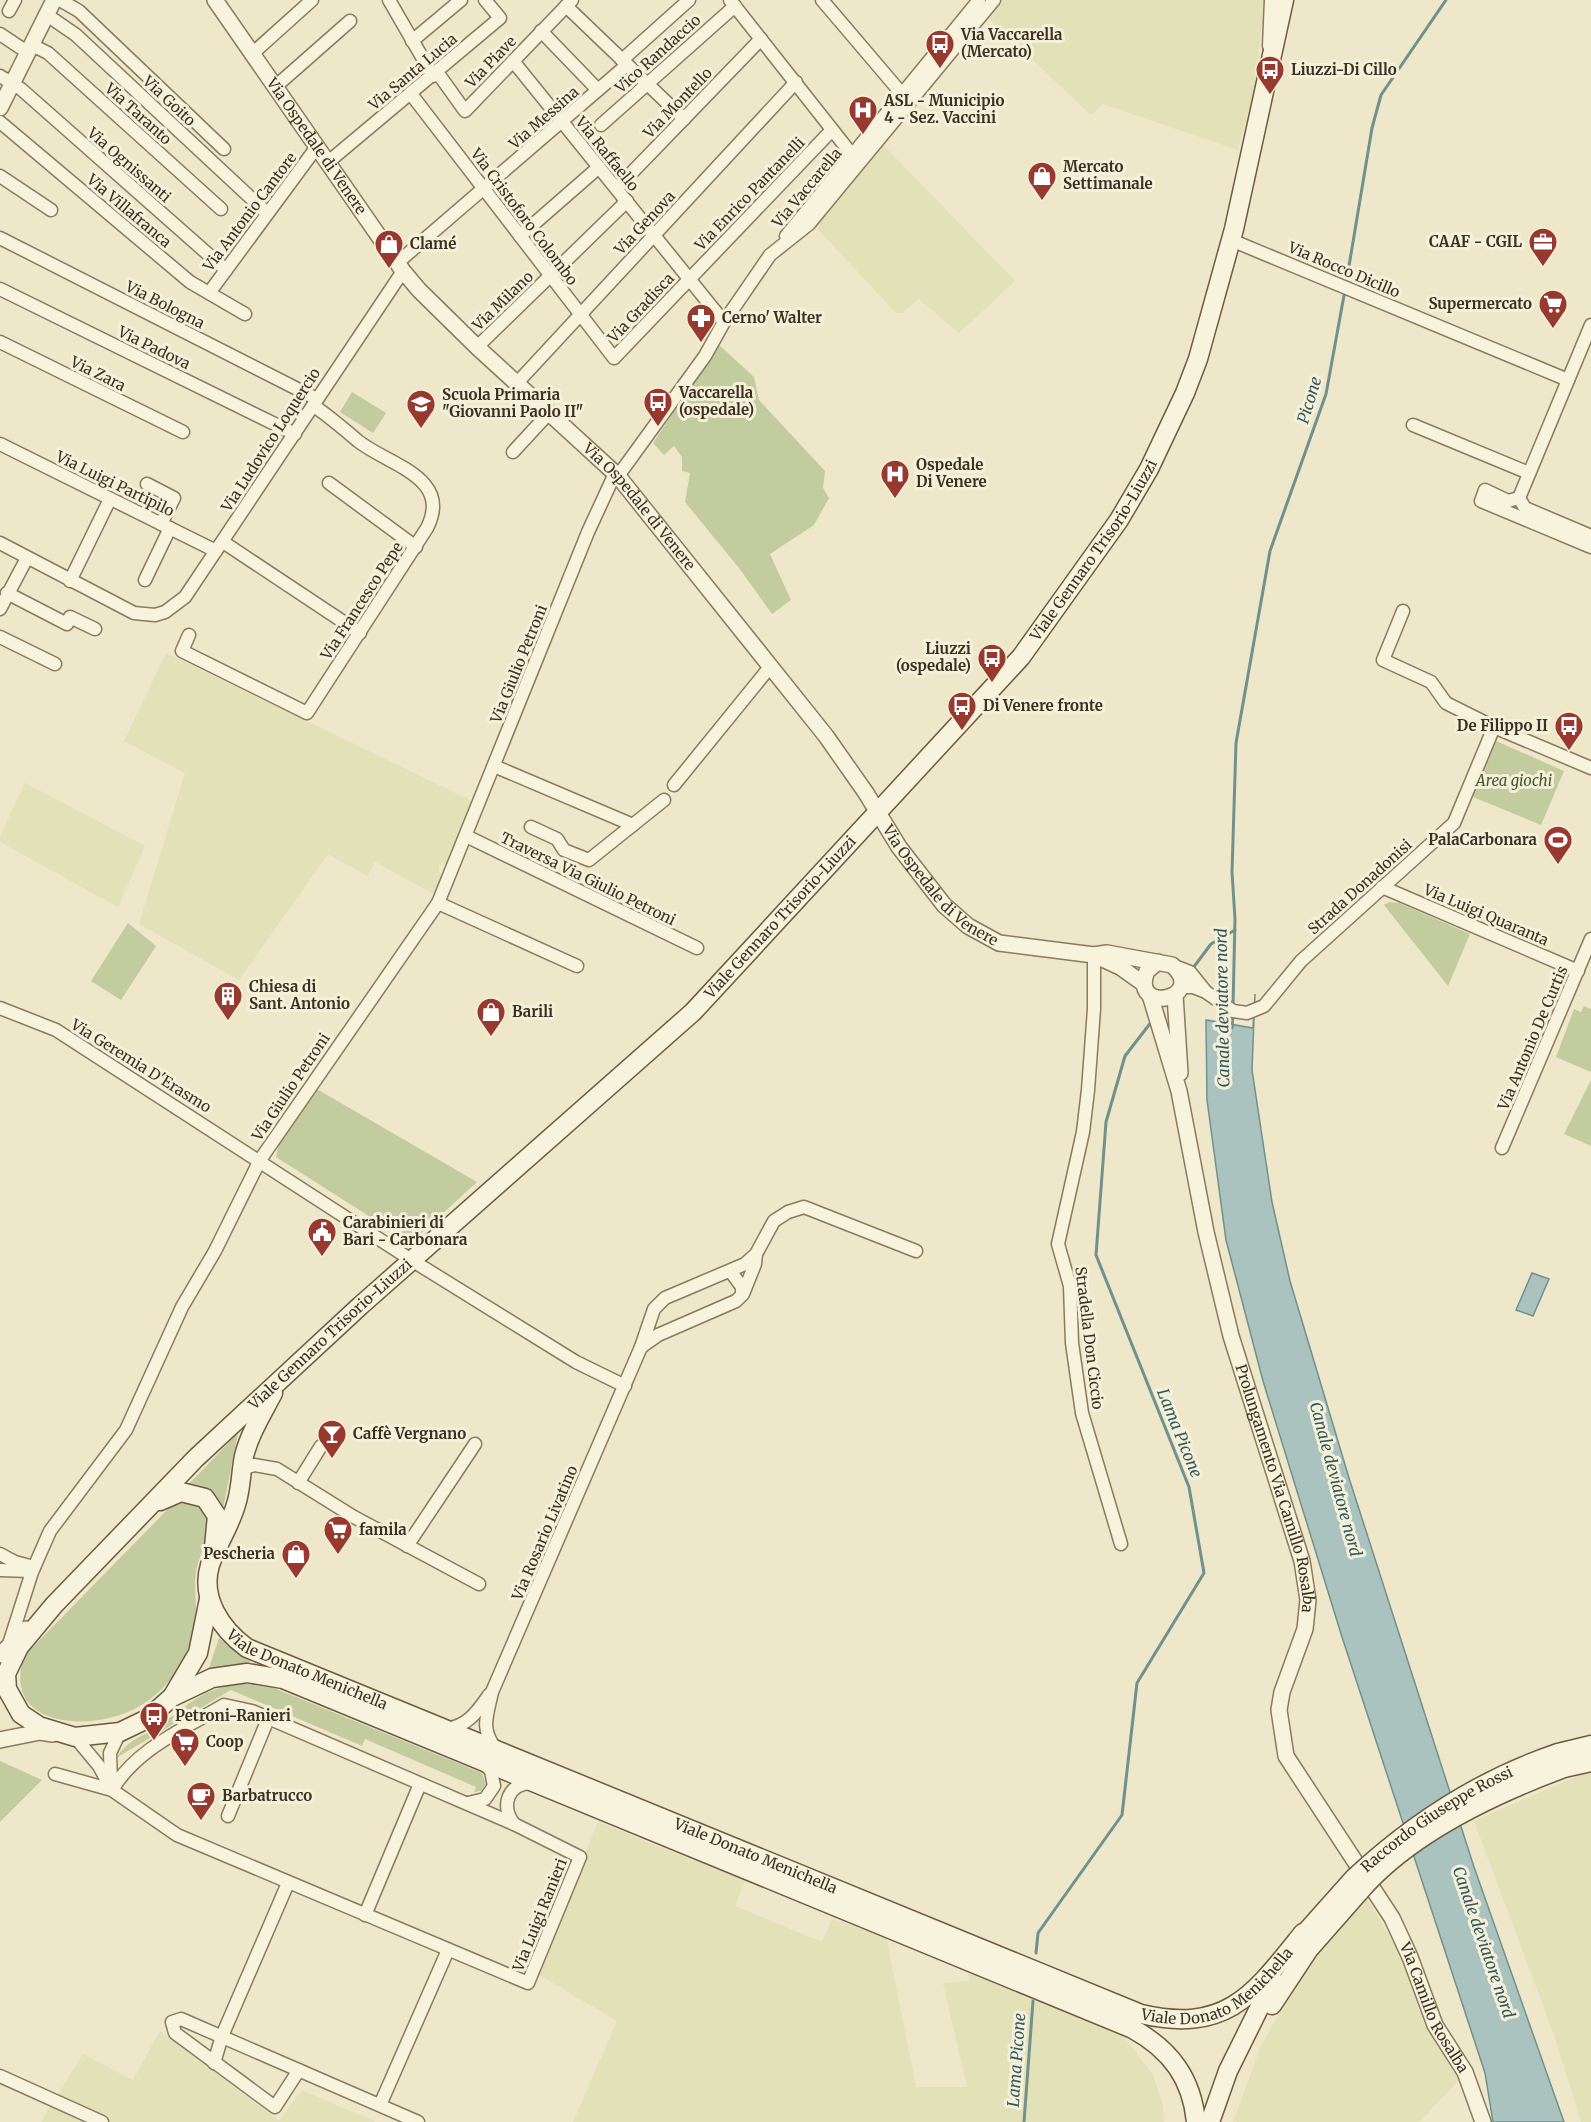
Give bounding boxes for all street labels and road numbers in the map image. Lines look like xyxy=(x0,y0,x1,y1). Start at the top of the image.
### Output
street label: Vico Randaccio xyxy=(610,10,705,98)
street label: Via Santa Lucia xyxy=(364,29,461,115)
street label: Via Piave xyxy=(461,32,520,92)
street label: Via Montello xyxy=(639,63,716,143)
street label: Via Goito xyxy=(138,71,200,130)
street label: Via Ospedale di Venere xyxy=(262,73,371,218)
street label: Via Taranto xyxy=(100,78,176,149)
street label: Via Messina xyxy=(504,82,583,154)
street label: Via Raffaello xyxy=(571,112,643,195)
street label: Via Ognissanti xyxy=(83,122,175,206)
street label: Via Enrico Pantanelli xyxy=(690,133,809,255)
street label: Via Cristoforo Colombo xyxy=(466,144,582,289)
street label: Via Vaccarella xyxy=(767,144,845,232)
street label: Via Antonio Cantore xyxy=(198,148,301,276)
street label: Via Villafranca xyxy=(82,169,175,251)
street label: Via Genova xyxy=(610,187,679,259)
street label: Via Rocco Dicillo xyxy=(1285,237,1403,302)
street label: Via Milano xyxy=(468,267,537,335)
street label: Via Gradisca xyxy=(603,269,678,347)
street label: Via Bologna xyxy=(122,276,208,333)
street label: Via Padova xyxy=(114,321,194,373)
street label: Via Zara xyxy=(67,352,129,395)
street label: Via Ludovico Loquercio xyxy=(216,364,324,516)
street label: Via Ospedale di Venere xyxy=(579,438,700,574)
street label: Via Luigi Partipilo xyxy=(52,446,178,521)
street label: Viale Gennaro Trisorio-Liuzzi xyxy=(1025,456,1161,645)
street label: Via Francesco Pepe xyxy=(316,538,407,664)
street label: Via Giulio Petroni xyxy=(486,602,551,727)
street label: Via Ospedale di Venere xyxy=(878,820,1002,950)
street label: Traversa Via Giulio Petroni xyxy=(497,828,679,929)
street label: Viale Gennaro Trisorio-Liuzzi xyxy=(700,832,860,1003)
street label: Strada Donadonisi xyxy=(1304,835,1416,938)
street label: Via Luigi Quaranta xyxy=(1420,879,1552,949)
street label: Via Antonio De Curtis xyxy=(1493,963,1572,1114)
street label: Via Geremia D'Erasmo xyxy=(67,1014,215,1117)
street label: Via Giulio Petroni xyxy=(247,1029,334,1145)
street label: Viale Gennaro Trisorio-Liuzzi xyxy=(244,1255,416,1414)
street label: Stradella Don Ciccio xyxy=(1071,1265,1108,1411)
street label: Prolungamento Via Camillo Rosalba xyxy=(1232,1362,1319,1614)
street label: Via Rosario Livatino xyxy=(507,1462,582,1604)
street label: Viale Donato Menichella xyxy=(222,1624,390,1713)
street label: Raccordo Giuseppe Rossi xyxy=(1357,1762,1516,1876)
street label: Viale Donato Menichella xyxy=(670,1813,840,1898)
street label: Via Luigi Ranieri xyxy=(508,1856,571,1975)
street label: Via Camillo Rosalba xyxy=(1395,1938,1473,2076)
street label: Viale Donato Menichella xyxy=(1138,1944,1297,2028)

